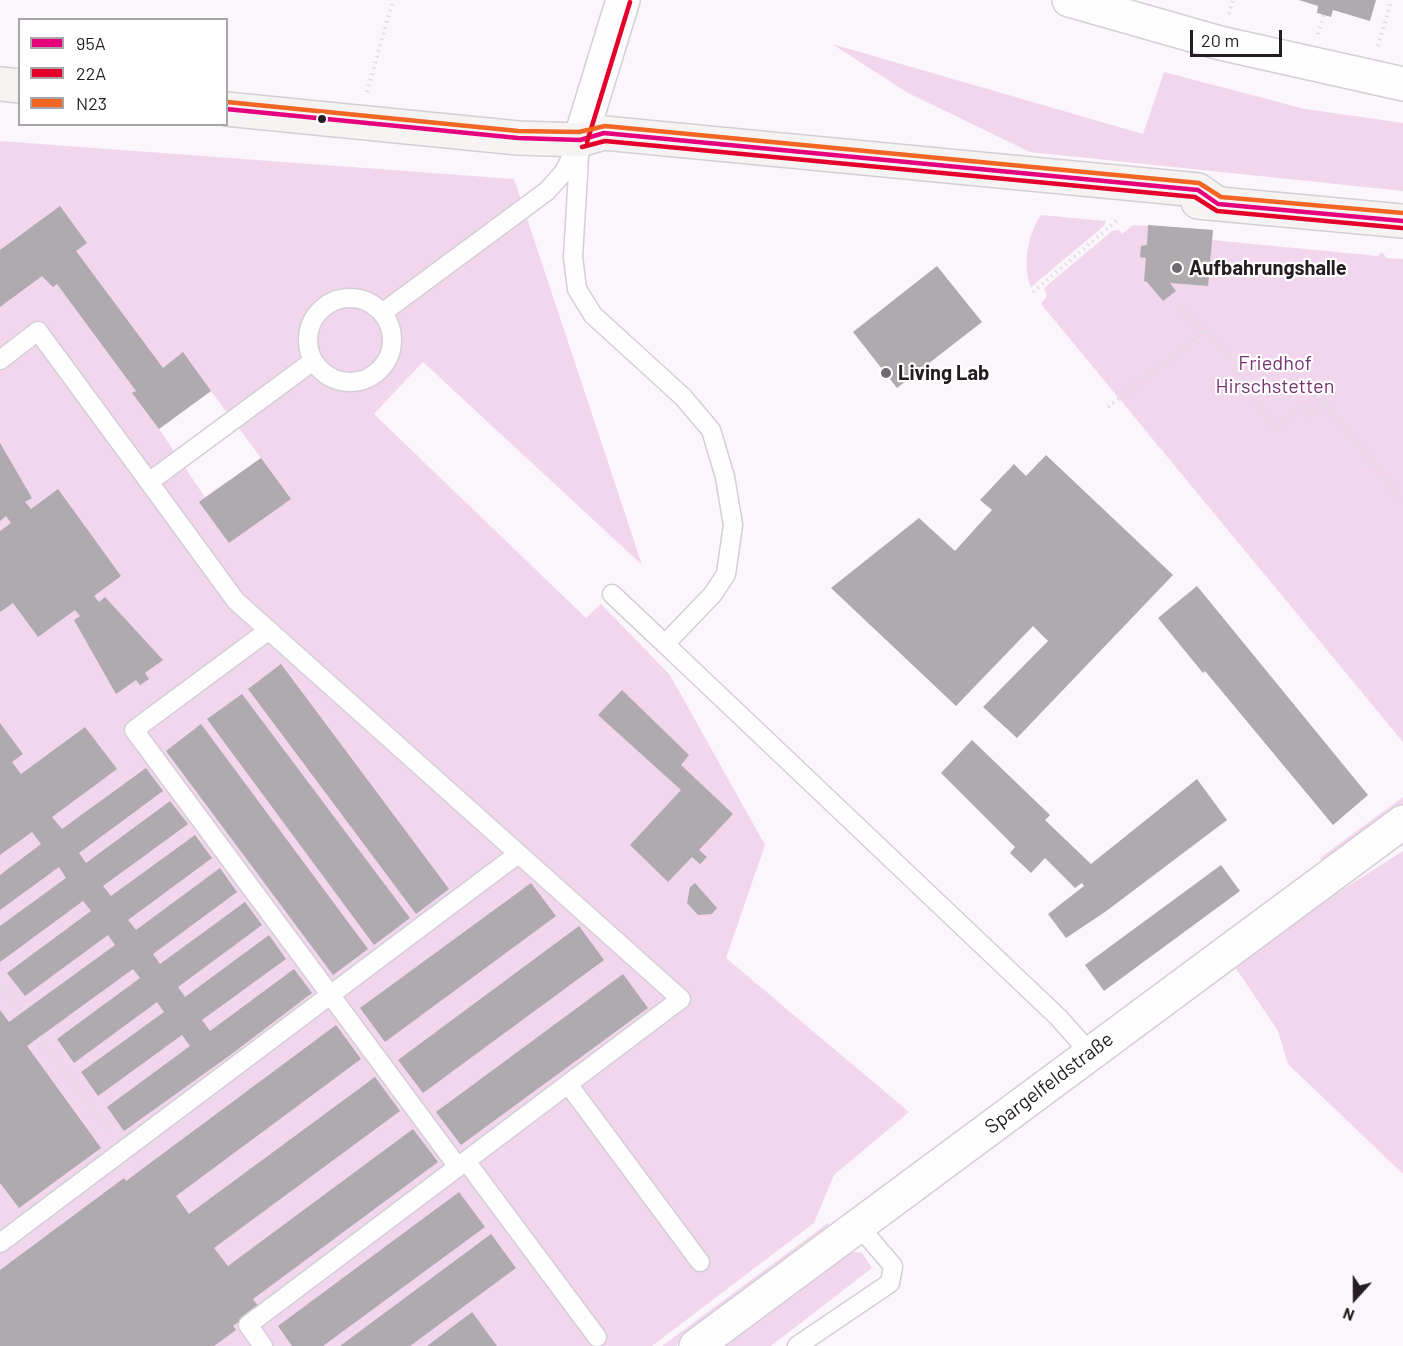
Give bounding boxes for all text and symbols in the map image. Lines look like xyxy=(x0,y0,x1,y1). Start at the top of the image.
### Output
legend xyxy=(18,18,228,126)
scale bar xyxy=(1193,18,1284,56)
text: 20 m xyxy=(1201,29,1239,51)
text: 95A xyxy=(76,32,106,54)
text: 22A xyxy=(76,62,106,84)
text: N23 xyxy=(76,92,107,114)
unlabelled marker xyxy=(316,113,328,125)
place label: Aufbahrungshalle xyxy=(1189,256,1347,280)
marker: Aufbahrungshalle xyxy=(1170,261,1184,275)
park label: Friedhof Hirschstetten xyxy=(1216,351,1334,398)
place label: Living Lab xyxy=(898,361,989,385)
marker: Living Lab xyxy=(879,366,893,380)
street label: Spargelfeldstraße xyxy=(980,1027,1118,1139)
north arrow xyxy=(1325,1268,1385,1328)
text: N xyxy=(1340,1304,1357,1326)

